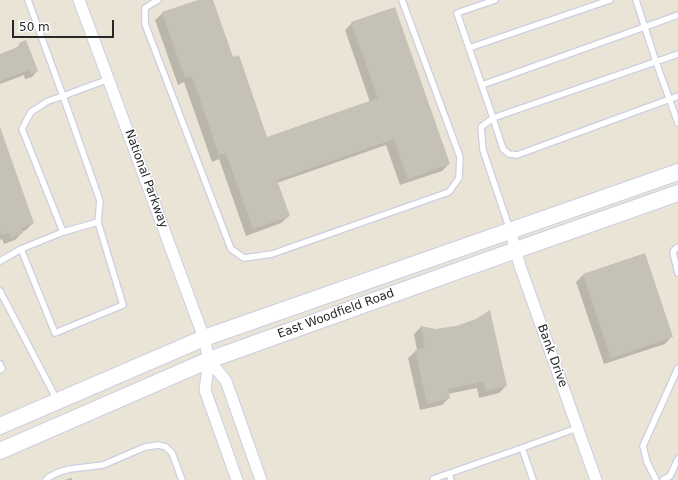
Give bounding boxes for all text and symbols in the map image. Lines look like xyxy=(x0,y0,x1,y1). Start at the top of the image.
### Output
scale bar xyxy=(14,12,116,38)
text: 50 m xyxy=(19,20,50,34)
street label: National Parkway xyxy=(121,128,171,230)
street label: East Woodfield Road xyxy=(276,286,396,342)
street label: Bank Drive xyxy=(534,323,570,389)

